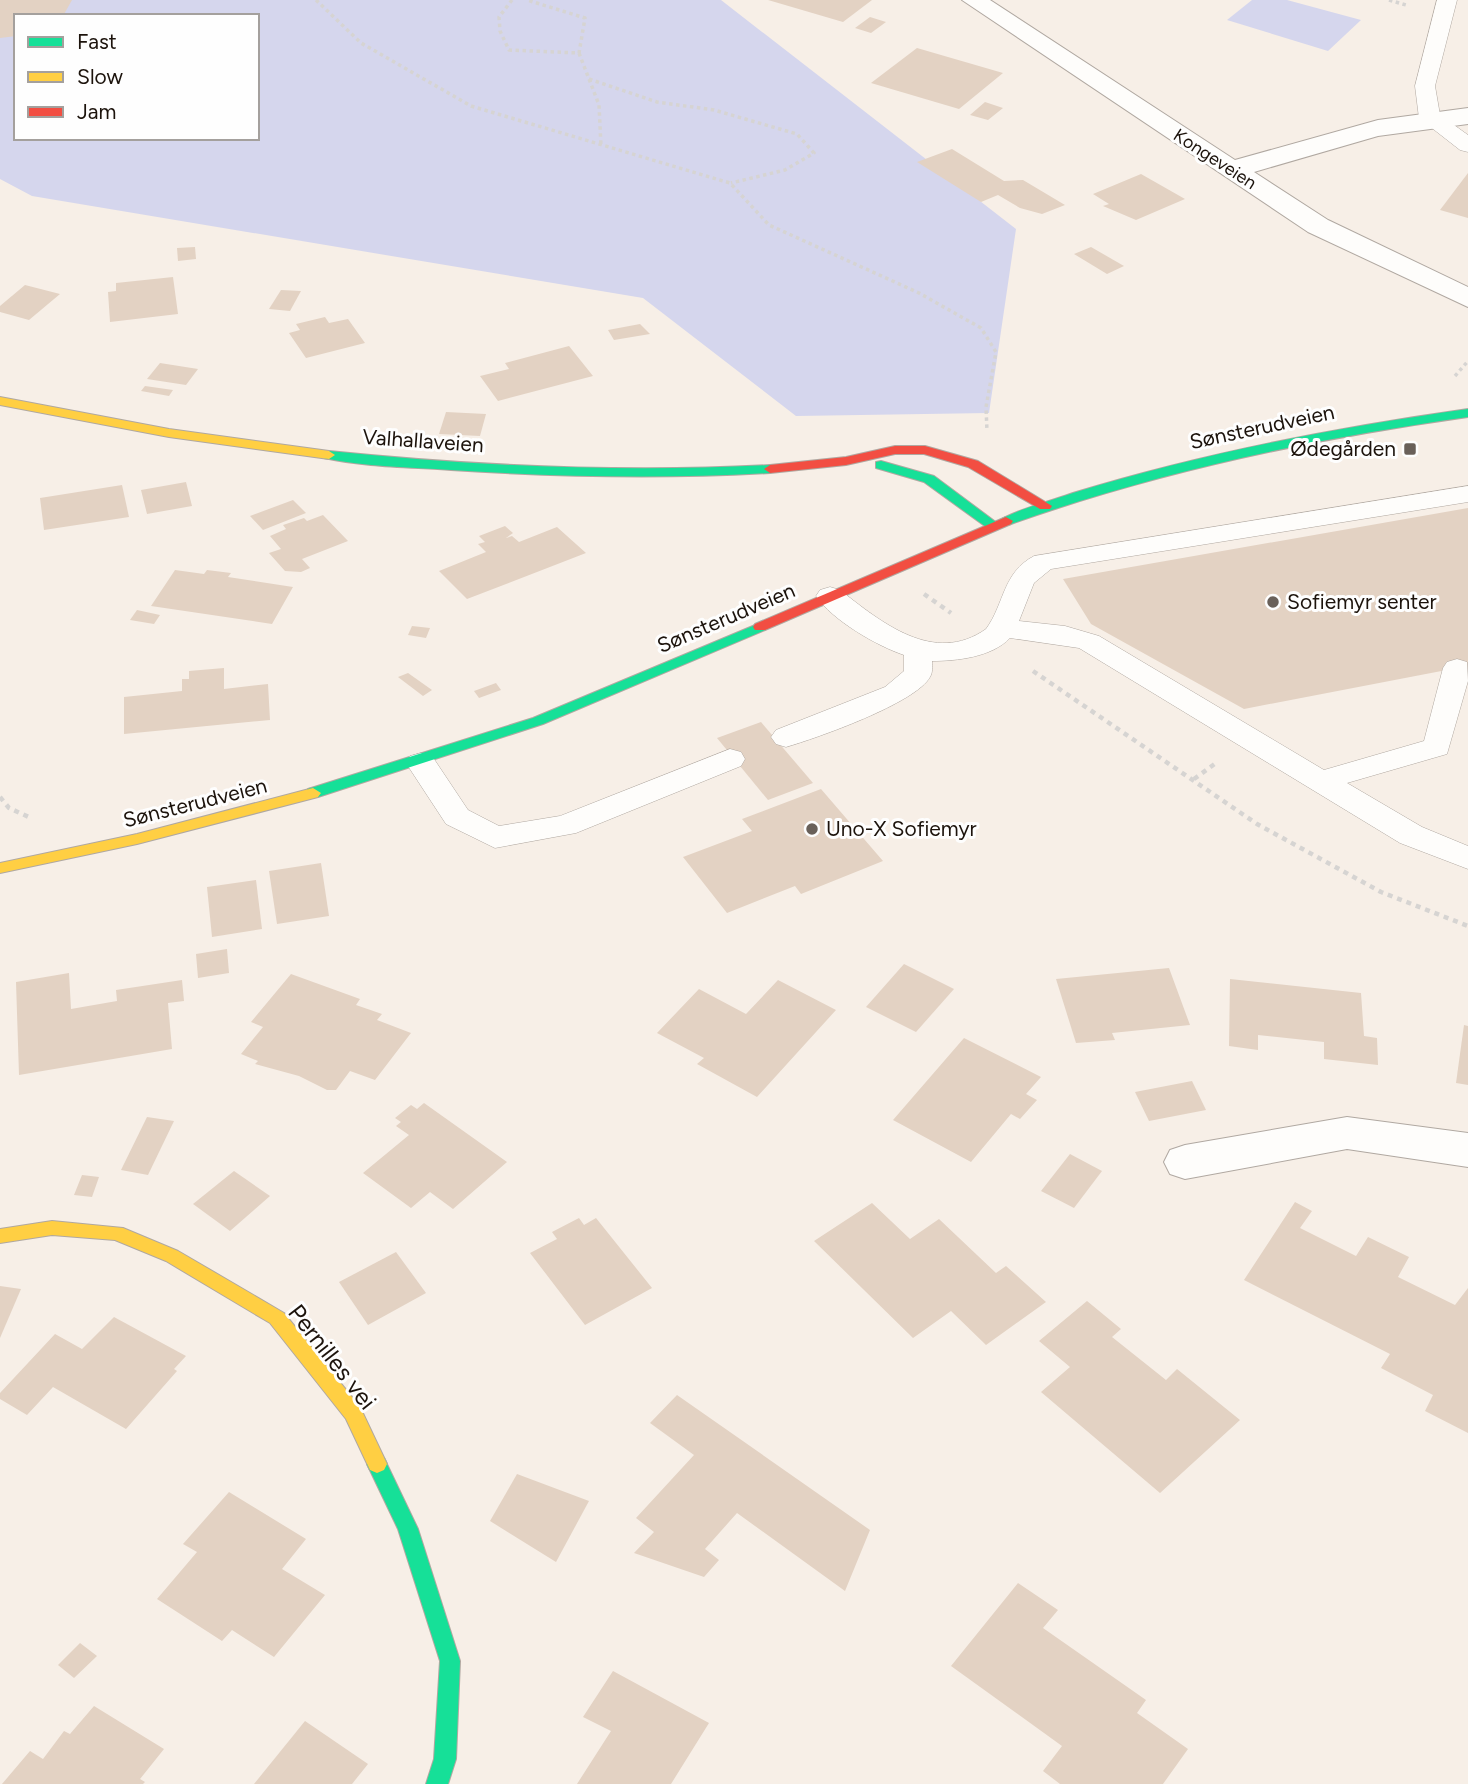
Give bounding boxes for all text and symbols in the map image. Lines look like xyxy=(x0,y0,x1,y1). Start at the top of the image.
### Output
legend xyxy=(14,14,259,140)
text: Fast xyxy=(77,29,117,54)
text: Slow xyxy=(77,64,123,89)
text: Jam xyxy=(77,99,116,124)
street label: Kongeveien xyxy=(1169,124,1261,194)
street label: Sønsterudveien xyxy=(1187,399,1337,454)
street label: Valhallaveien xyxy=(362,424,484,457)
place label: Ødegården xyxy=(1290,436,1396,461)
marker: Ødegården xyxy=(1402,441,1418,457)
street label: Sønsterudveien xyxy=(653,577,798,658)
place label: Sofiemyr senter xyxy=(1287,589,1437,614)
marker: Sofiemyr senter xyxy=(1265,594,1281,610)
street label: Sønsterudveien xyxy=(120,773,269,832)
place label: Uno-X Sofiemyr xyxy=(826,816,977,841)
marker: Uno-X Sofiemyr xyxy=(804,821,820,837)
street label: Pernilles vei xyxy=(282,1298,382,1415)

